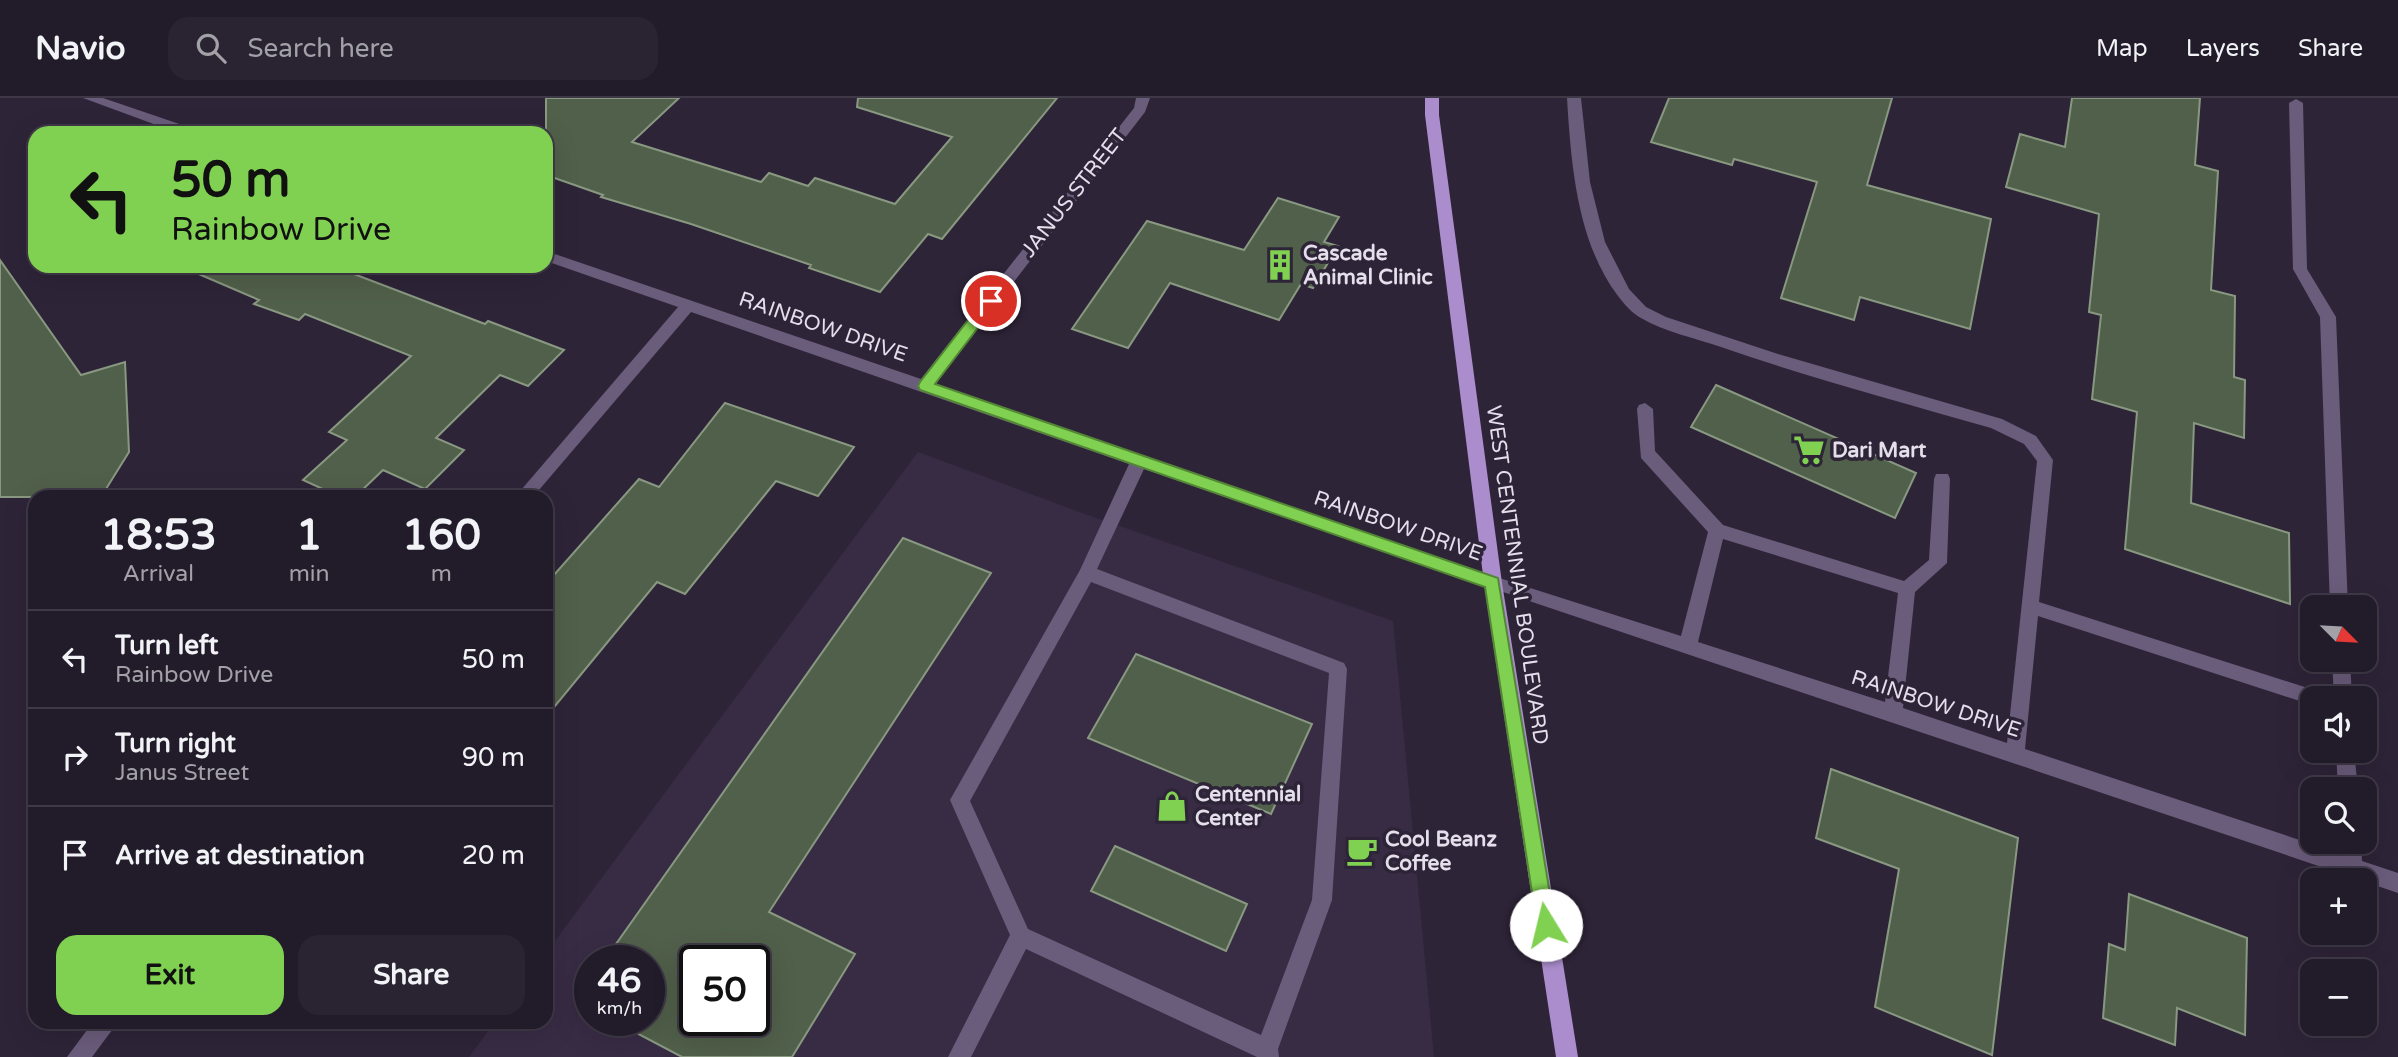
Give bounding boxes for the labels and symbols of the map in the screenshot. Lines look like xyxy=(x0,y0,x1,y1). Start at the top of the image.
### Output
street label: JANUS STREET xyxy=(1016,124,1132,262)
place label: Cascade Animal Clinic xyxy=(1303,241,1433,290)
building icon: Cascade Animal Clinic xyxy=(1263,248,1297,282)
pin xyxy=(961,271,1021,331)
street label: RAINBOW DRIVE xyxy=(736,286,910,368)
street label: WEST CENTENNIAL BOULEVARD xyxy=(1481,404,1553,746)
supermarket icon: Dari Mart xyxy=(1792,433,1826,467)
place label: Dari Mart xyxy=(1832,438,1926,463)
street label: RAINBOW DRIVE xyxy=(1311,485,1485,567)
north arrow xyxy=(2300,595,2376,672)
street label: RAINBOW DRIVE xyxy=(1848,665,2024,743)
place label: Centennial Center xyxy=(1195,782,1301,831)
shop icon: Centennial Center xyxy=(1155,789,1189,823)
place label: Cool Beanz Coffee xyxy=(1385,827,1497,876)
cafe icon: Cool Beanz Coffee xyxy=(1345,834,1379,868)
position arrow xyxy=(1509,888,1583,962)
speed limit sign: 50 xyxy=(679,945,770,1036)

